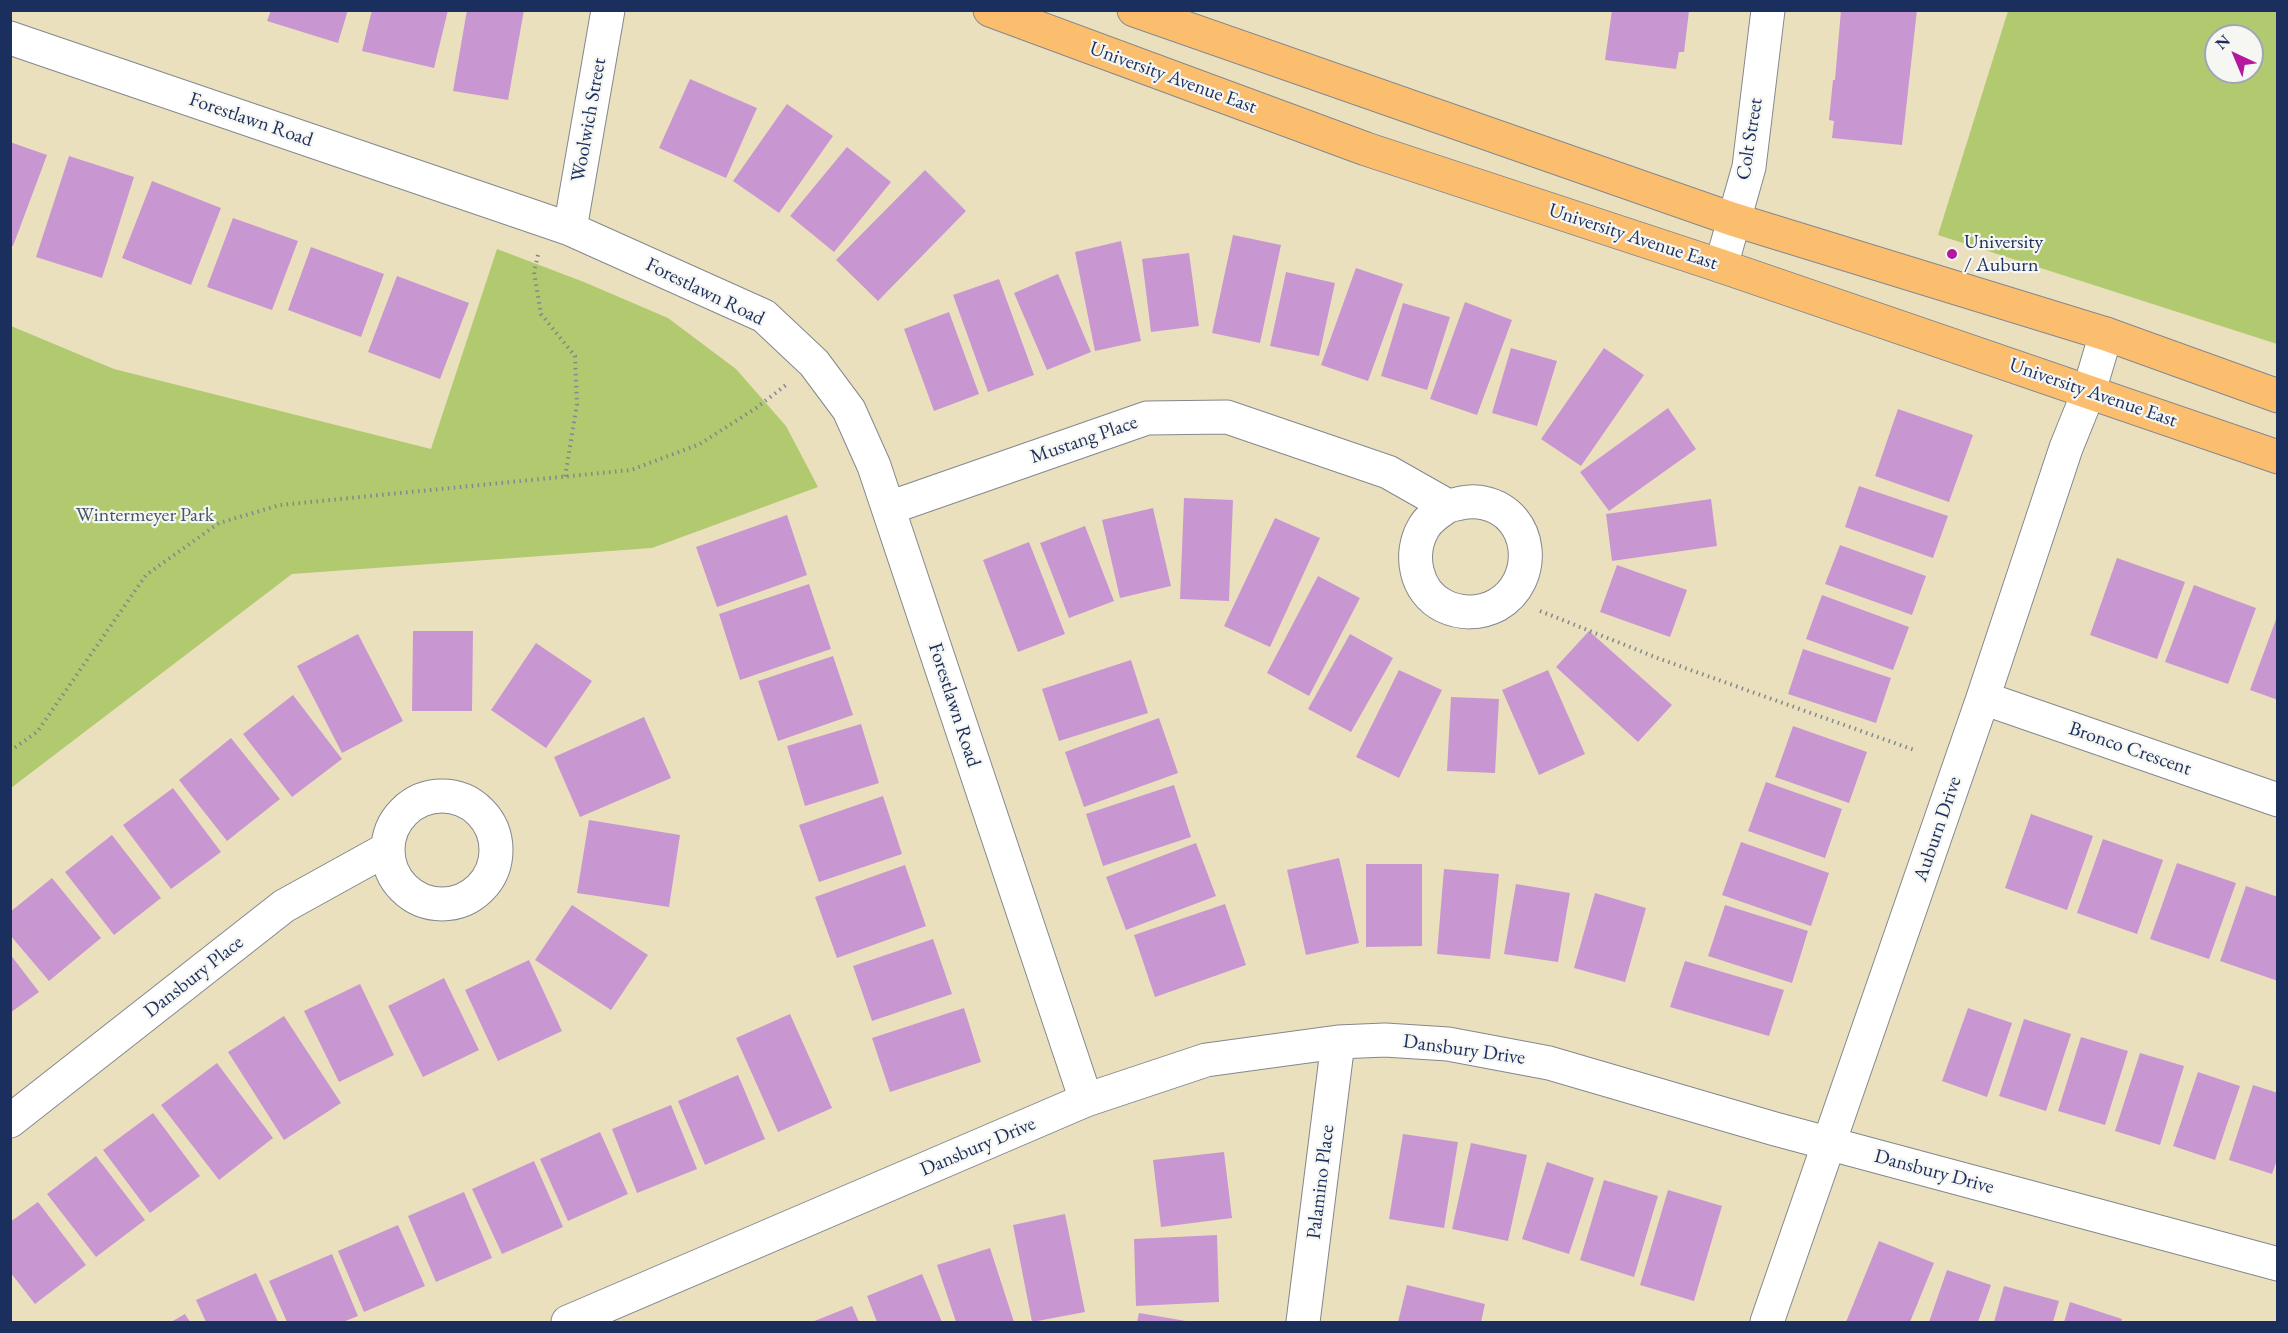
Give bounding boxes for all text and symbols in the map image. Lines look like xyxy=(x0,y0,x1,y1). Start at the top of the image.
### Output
north arrow xyxy=(2204,24,2264,84)
text: N xyxy=(2211,30,2234,54)
street label: University Avenue East xyxy=(1086,37,1260,119)
street label: Woolwich Street xyxy=(566,56,612,184)
street label: Forestlawn Road xyxy=(186,88,316,152)
street label: Colt Street xyxy=(1732,96,1768,182)
street label: University Avenue East xyxy=(1545,198,1721,276)
place label: University / Auburn xyxy=(1964,231,2043,278)
marker: University / Auburn xyxy=(1945,247,1959,261)
street label: Forestlawn Road xyxy=(642,253,768,331)
street label: University Avenue East xyxy=(2006,353,2180,433)
street label: Mustang Place xyxy=(1027,410,1141,470)
park label: Wintermeyer Park xyxy=(76,504,214,528)
street label: Forestlawn Road xyxy=(923,640,985,770)
street label: Bronco Crescent xyxy=(2066,717,2194,781)
street label: Auburn Drive xyxy=(1909,773,1967,885)
street label: Dansbury Place xyxy=(139,931,249,1023)
street label: Dansbury Drive xyxy=(1401,1030,1527,1070)
street label: Dansbury Drive xyxy=(917,1112,1039,1182)
street label: Palamino Place xyxy=(1302,1123,1340,1241)
street label: Dansbury Drive xyxy=(1871,1144,1997,1200)

